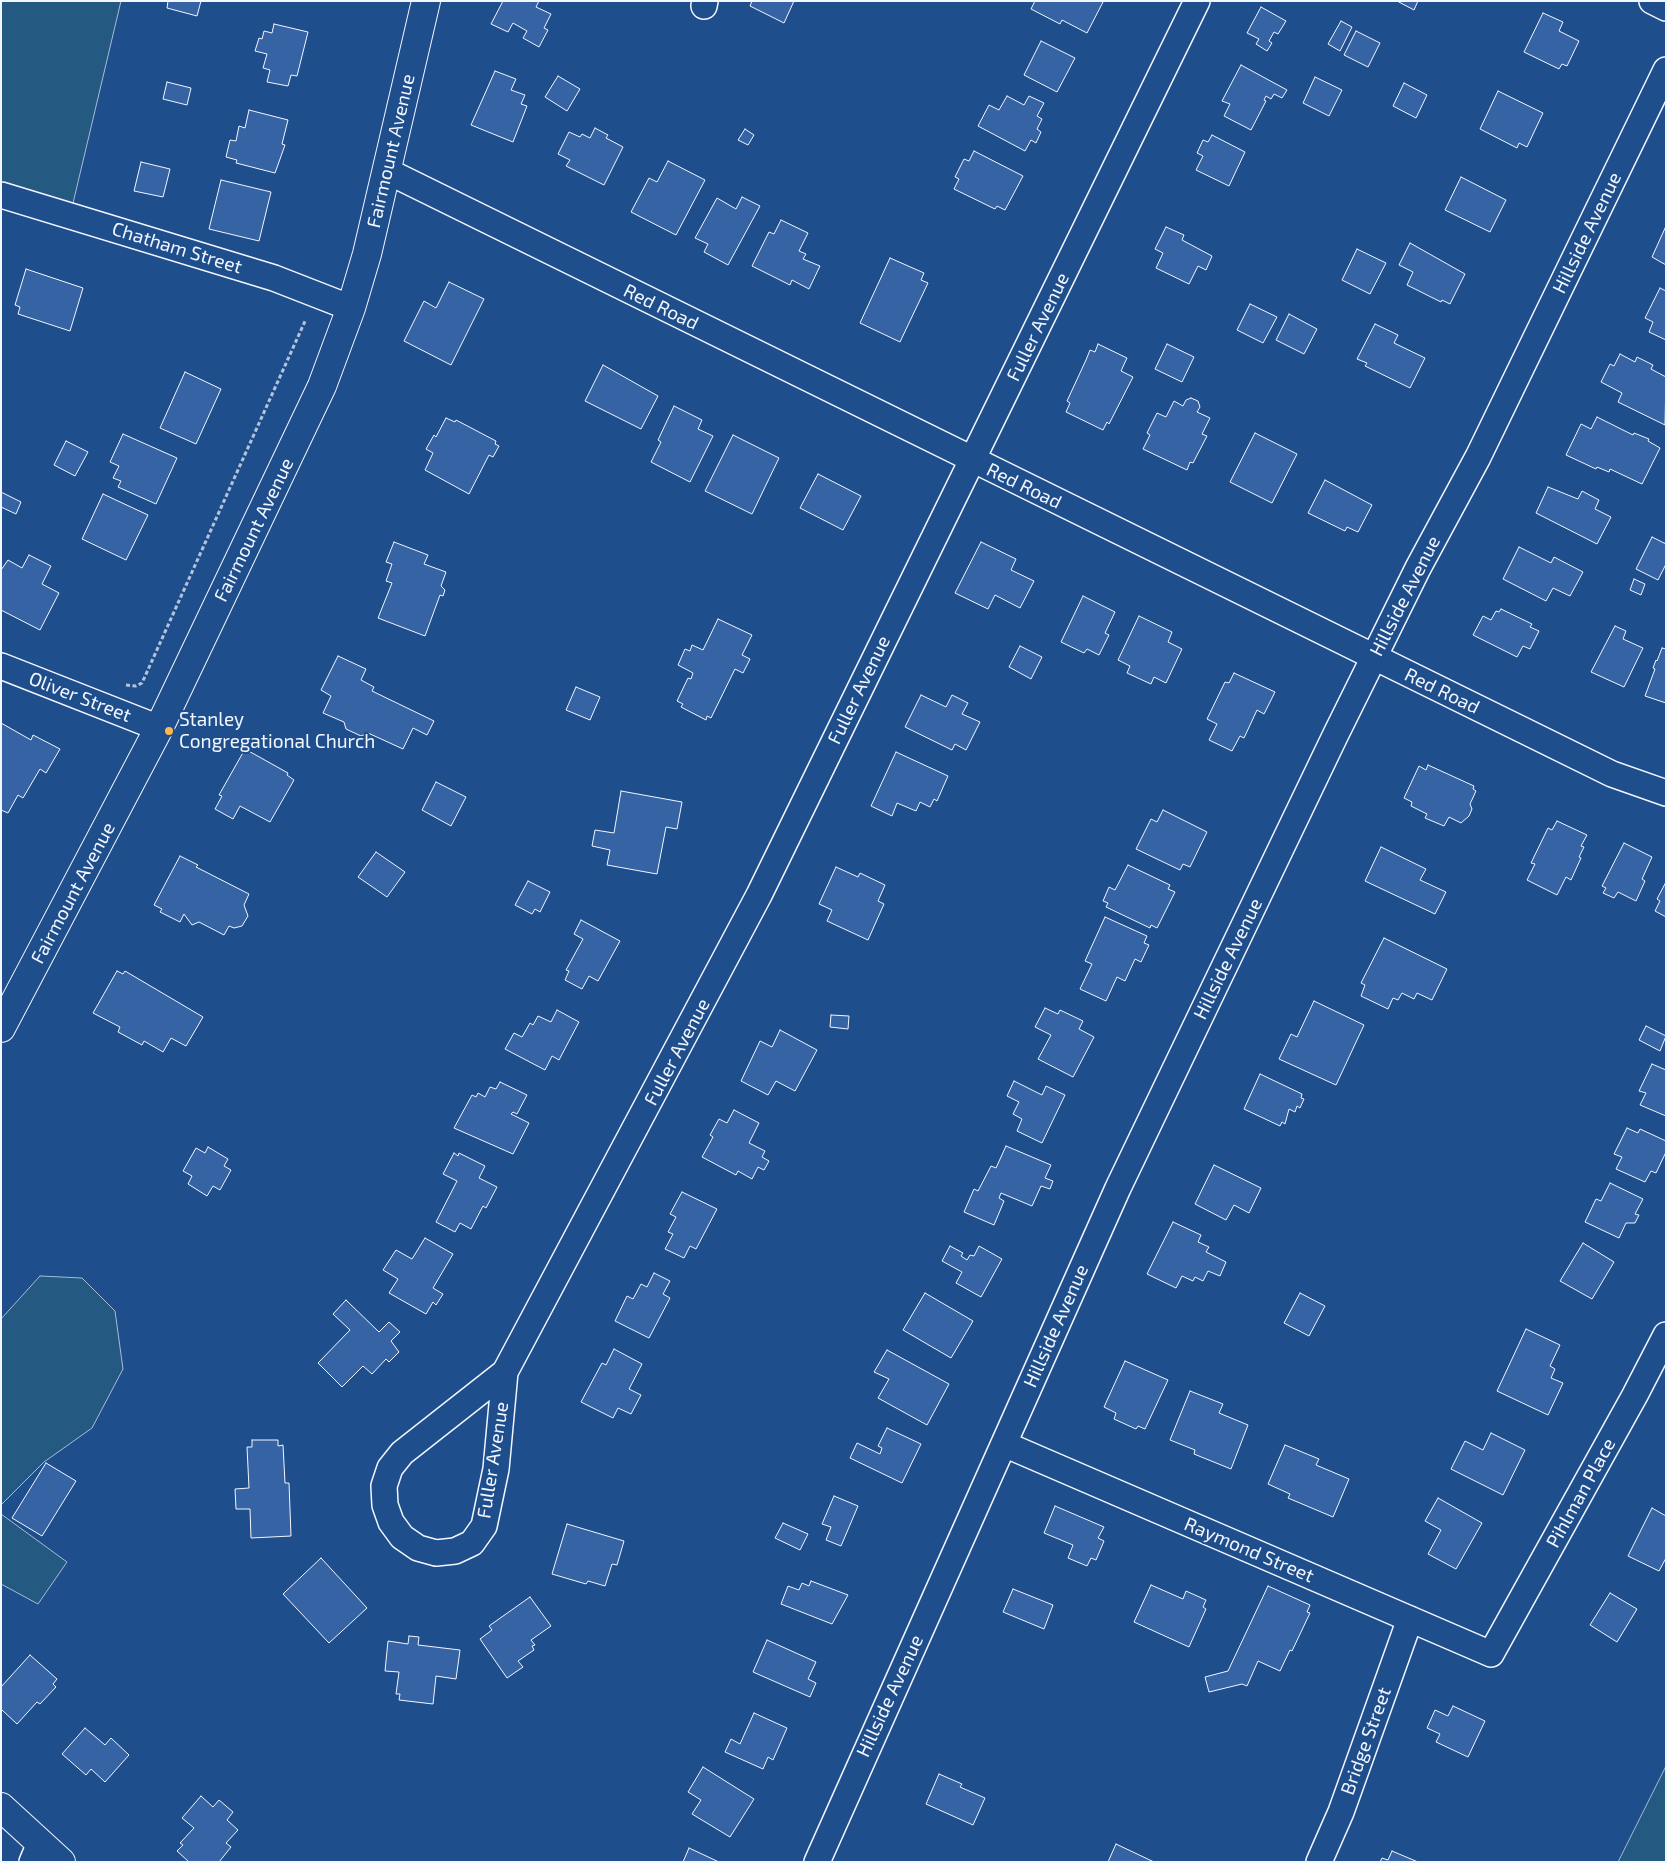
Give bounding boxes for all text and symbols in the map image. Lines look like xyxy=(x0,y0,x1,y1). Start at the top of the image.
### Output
street label: Fairmount Avenue xyxy=(362,72,420,230)
street label: Hillside Avenue xyxy=(1548,169,1626,297)
street label: Chatham Street xyxy=(109,217,245,279)
street label: Fuller Avenue xyxy=(1002,269,1074,385)
street label: Red Road xyxy=(620,279,702,335)
street label: Fairmount Avenue xyxy=(209,454,299,606)
street label: Red Road xyxy=(983,458,1065,514)
street label: Hillside Avenue xyxy=(1365,532,1445,660)
street label: Fuller Avenue xyxy=(823,632,895,748)
street label: Red Road xyxy=(1401,663,1483,719)
street label: Oliver Street xyxy=(26,667,134,727)
place label: Stanley Congregational Church xyxy=(179,709,375,753)
marker: Stanley Congregational Church xyxy=(163,725,175,737)
street label: Fairmount Avenue xyxy=(26,818,120,968)
street label: Hillside Avenue xyxy=(1189,895,1267,1023)
street label: Fuller Avenue xyxy=(639,995,715,1109)
street label: Hillside Avenue xyxy=(1019,1261,1093,1391)
street label: Fuller Avenue xyxy=(473,1400,513,1520)
street label: Pihlman Place xyxy=(1542,1434,1620,1552)
street label: Raymond Street xyxy=(1181,1512,1317,1588)
street label: Hillside Avenue xyxy=(852,1631,928,1761)
street label: Bridge Street xyxy=(1336,1684,1396,1798)

